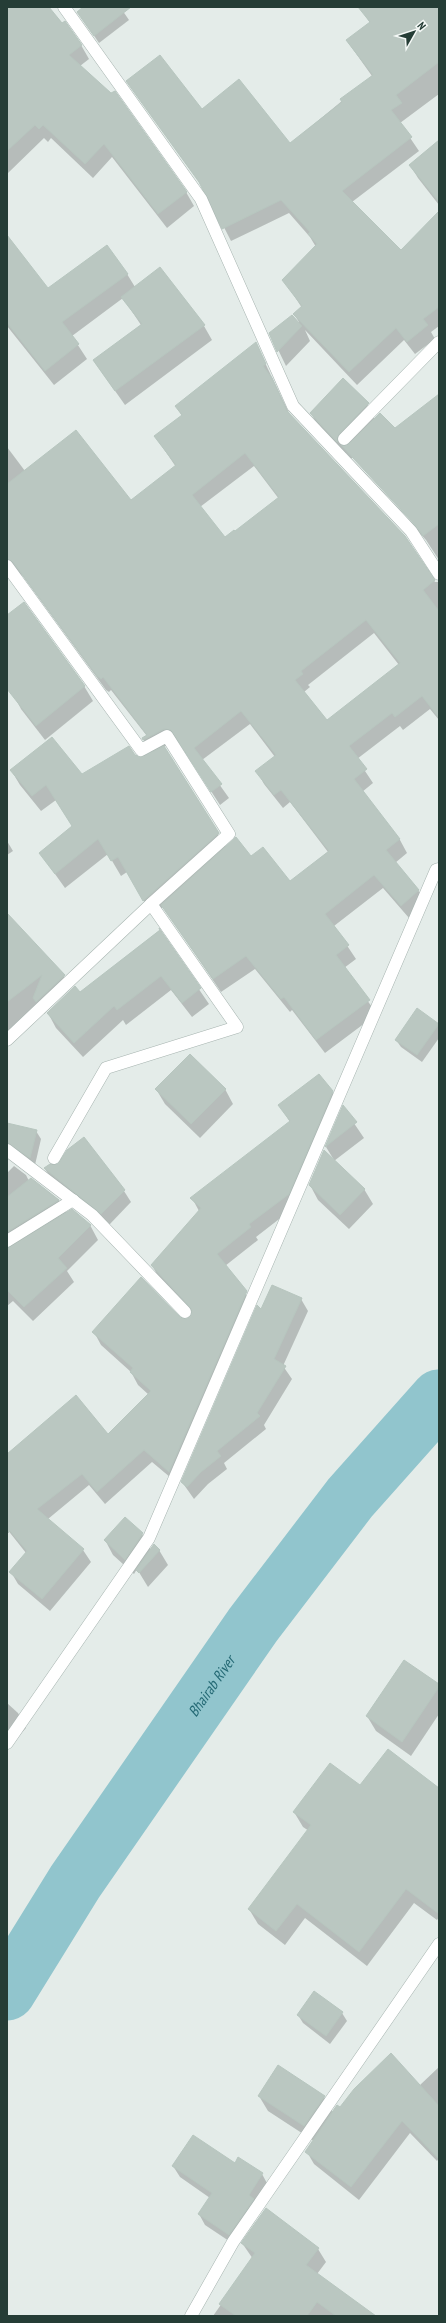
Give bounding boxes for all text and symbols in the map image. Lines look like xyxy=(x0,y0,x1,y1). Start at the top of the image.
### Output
north arrow xyxy=(394,12,434,52)
text: N xyxy=(414,19,429,32)
water label: Bhairab River xyxy=(183,1650,240,1720)

